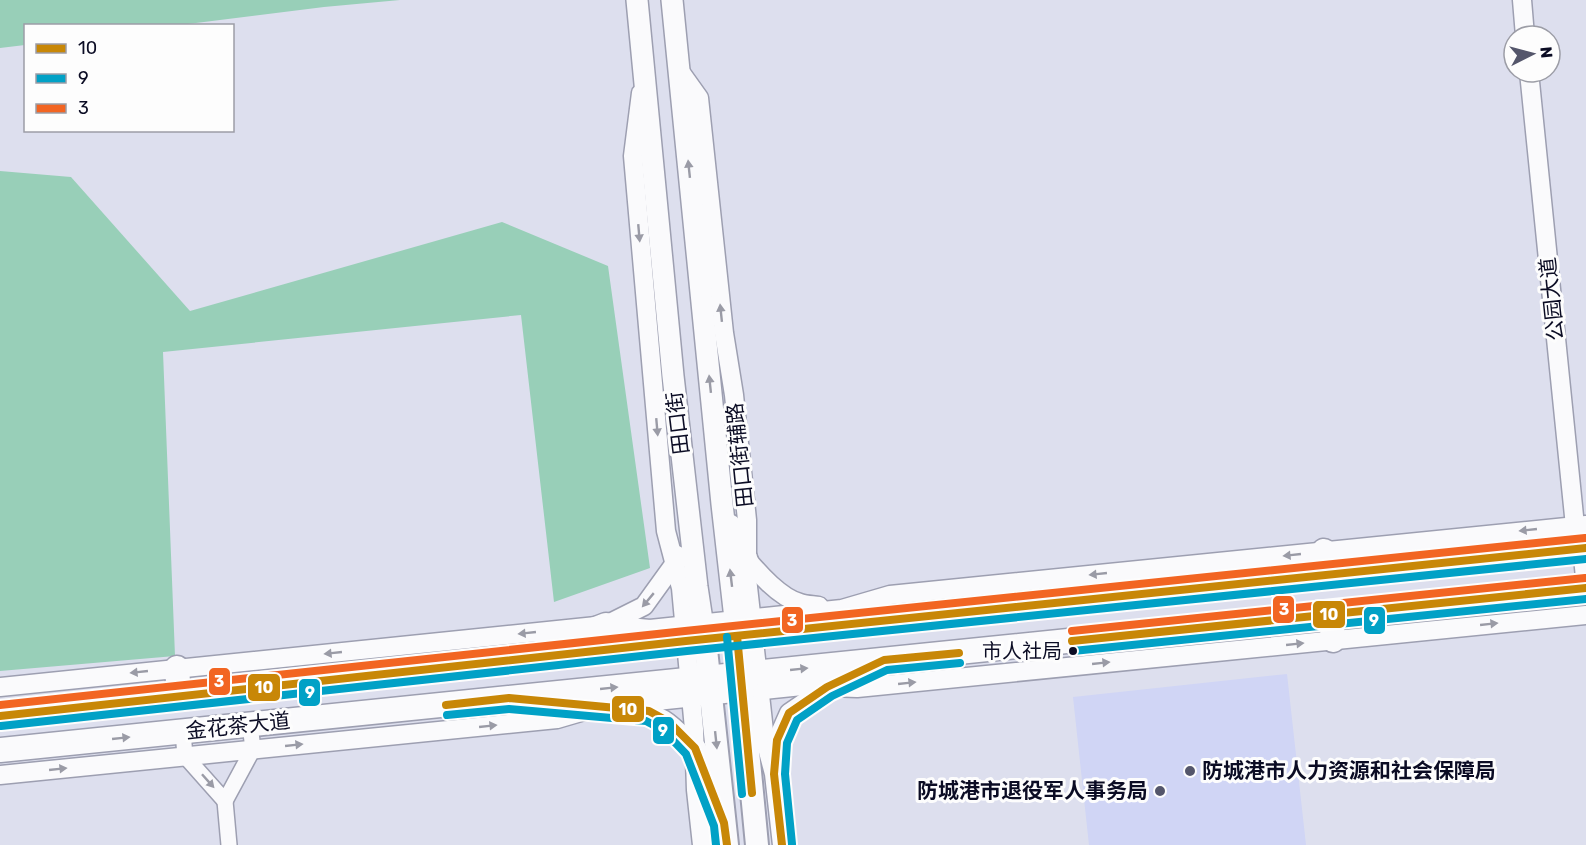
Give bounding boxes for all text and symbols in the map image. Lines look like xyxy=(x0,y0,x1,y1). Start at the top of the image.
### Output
legend xyxy=(24,24,234,132)
north arrow xyxy=(1502,24,1562,84)
text: 10 xyxy=(78,37,97,59)
text: N xyxy=(1536,46,1556,59)
text: 9 xyxy=(78,67,89,89)
text: 3 xyxy=(78,97,89,119)
one-way arrow xyxy=(684,160,694,179)
one-way arrow xyxy=(635,223,644,242)
street label: 公园大道 xyxy=(1535,256,1568,342)
one-way arrow xyxy=(717,304,726,323)
one-way arrow xyxy=(705,374,715,393)
street label: 田口街 xyxy=(661,390,694,456)
street label: 田口街辅路 xyxy=(722,402,757,509)
one-way arrow xyxy=(652,417,662,436)
one-way arrow xyxy=(1518,526,1537,535)
one-way arrow xyxy=(1282,550,1301,560)
one-way arrow xyxy=(726,568,735,587)
one-way arrow xyxy=(1088,569,1107,579)
one-way arrow xyxy=(642,592,655,607)
line badge: 3 xyxy=(1272,595,1295,624)
text: 3 xyxy=(1279,600,1289,619)
line badge: 10 xyxy=(1312,600,1346,629)
text: 10 xyxy=(1320,605,1339,624)
line badge: 3 xyxy=(781,606,804,634)
line badge: 9 xyxy=(1363,606,1386,635)
text: 3 xyxy=(787,611,797,630)
text: 9 xyxy=(1369,611,1379,630)
one-way arrow xyxy=(1479,619,1498,629)
one-way arrow xyxy=(518,628,537,638)
place label: 市人社局 xyxy=(982,639,1062,663)
one-way arrow xyxy=(1285,639,1304,649)
marker: 市人社局 xyxy=(1067,645,1079,657)
one-way arrow xyxy=(324,648,343,657)
one-way arrow xyxy=(1091,658,1110,668)
one-way arrow xyxy=(789,664,808,674)
one-way arrow xyxy=(130,667,149,677)
line badge: 3 xyxy=(208,667,231,696)
text: 3 xyxy=(214,672,224,691)
line badge: 10 xyxy=(247,673,281,702)
text: 10 xyxy=(255,678,274,697)
line badge: 9 xyxy=(298,678,321,707)
one-way arrow xyxy=(897,678,916,688)
text: 9 xyxy=(305,683,315,702)
one-way arrow xyxy=(600,683,619,693)
line badge: 10 xyxy=(611,695,645,723)
text: 10 xyxy=(619,700,638,719)
street label: 金花茶大道 xyxy=(184,708,291,743)
line badge: 9 xyxy=(652,716,675,745)
one-way arrow xyxy=(479,721,498,731)
text: 9 xyxy=(658,721,668,740)
one-way arrow xyxy=(711,730,721,749)
one-way arrow xyxy=(111,733,130,743)
one-way arrow xyxy=(285,740,304,750)
place label: 防城港市人力资源和社会保障局 xyxy=(1202,758,1496,783)
one-way arrow xyxy=(49,764,68,774)
marker: 防城港市人力资源和社会保障局 xyxy=(1183,764,1197,778)
one-way arrow xyxy=(201,774,215,789)
place label: 防城港市退役军人事务局 xyxy=(917,778,1148,803)
marker: 防城港市退役军人事务局 xyxy=(1153,784,1167,798)

